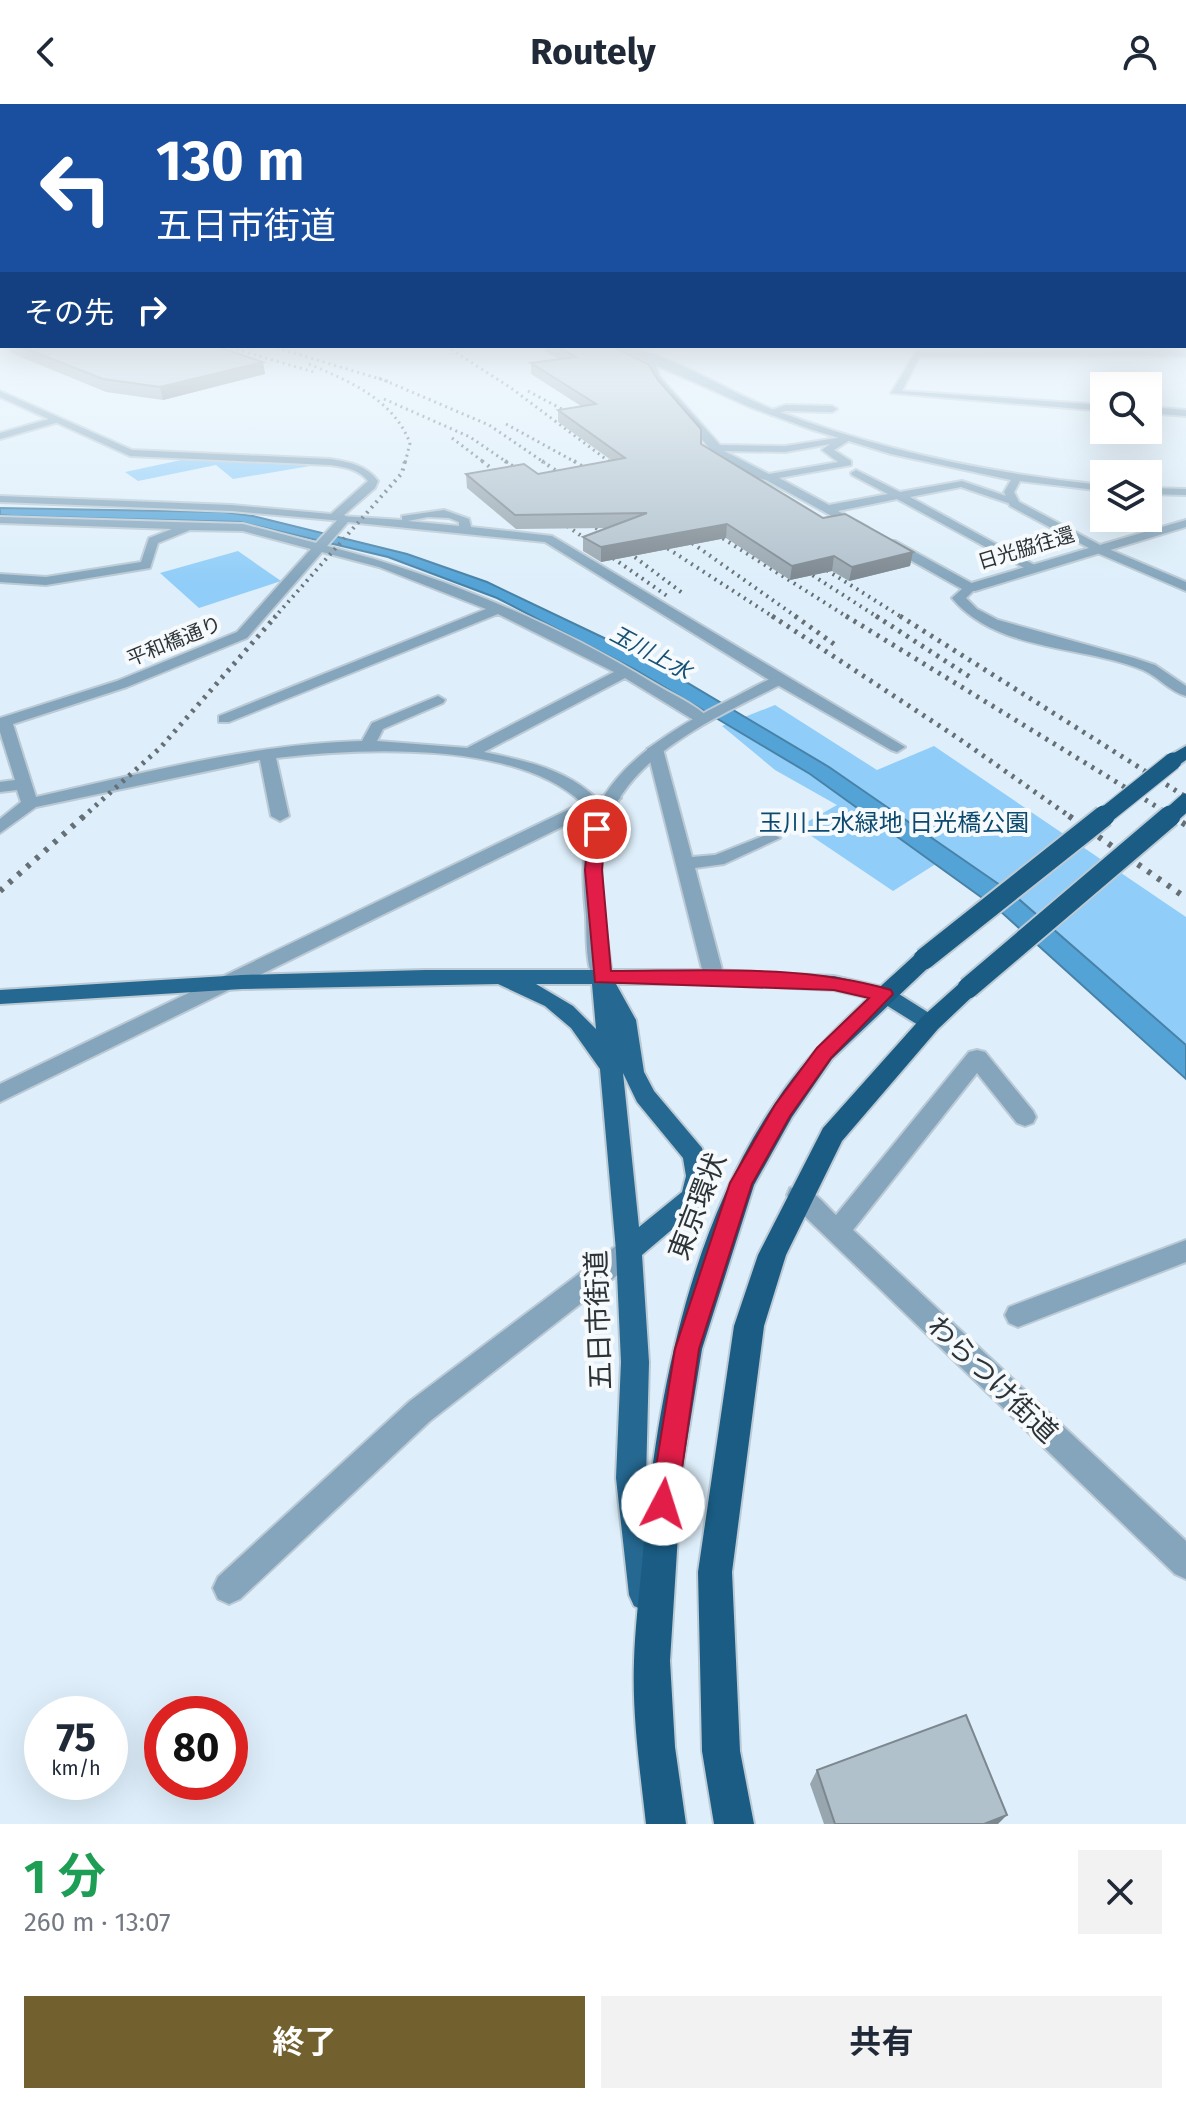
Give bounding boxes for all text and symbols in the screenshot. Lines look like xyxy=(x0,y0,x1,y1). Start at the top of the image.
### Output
icon: back xyxy=(24,30,68,74)
text: Routely xyxy=(530,30,656,74)
icon: person xyxy=(1118,30,1162,74)
text: 130 m xyxy=(156,128,304,195)
icon: left xyxy=(24,136,128,240)
text: 五日市街道 xyxy=(156,204,336,248)
icon: right xyxy=(130,288,174,332)
text: その先 xyxy=(24,295,114,331)
map controls xyxy=(1090,372,1162,532)
button: search xyxy=(1090,372,1162,444)
button: layers xyxy=(1090,460,1162,532)
street label: 日光脇往還 xyxy=(975,522,1077,574)
street label: 平和橋通り xyxy=(123,611,225,671)
water label: 玉川上水 xyxy=(606,620,698,686)
pin xyxy=(563,795,631,863)
icon: arrive xyxy=(575,807,619,851)
park label: 玉川上水緑地 日光橋公園 xyxy=(759,809,1029,837)
street label: 東京環状 xyxy=(662,1148,733,1264)
street label: 五日市街道 xyxy=(580,1249,617,1391)
street label: わらつけ街道 xyxy=(921,1309,1065,1450)
position arrow xyxy=(621,1462,705,1546)
speed limit sign: 80 xyxy=(144,1696,248,1800)
text: 75 xyxy=(56,1714,96,1762)
text: km/h xyxy=(51,1756,101,1780)
text: 1 分 xyxy=(24,1848,106,1906)
button: close xyxy=(1078,1850,1162,1934)
text: 260 m · 13:07 xyxy=(24,1907,170,1938)
button: 終了 xyxy=(24,1996,585,2088)
button: 共有 xyxy=(601,1996,1162,2088)

